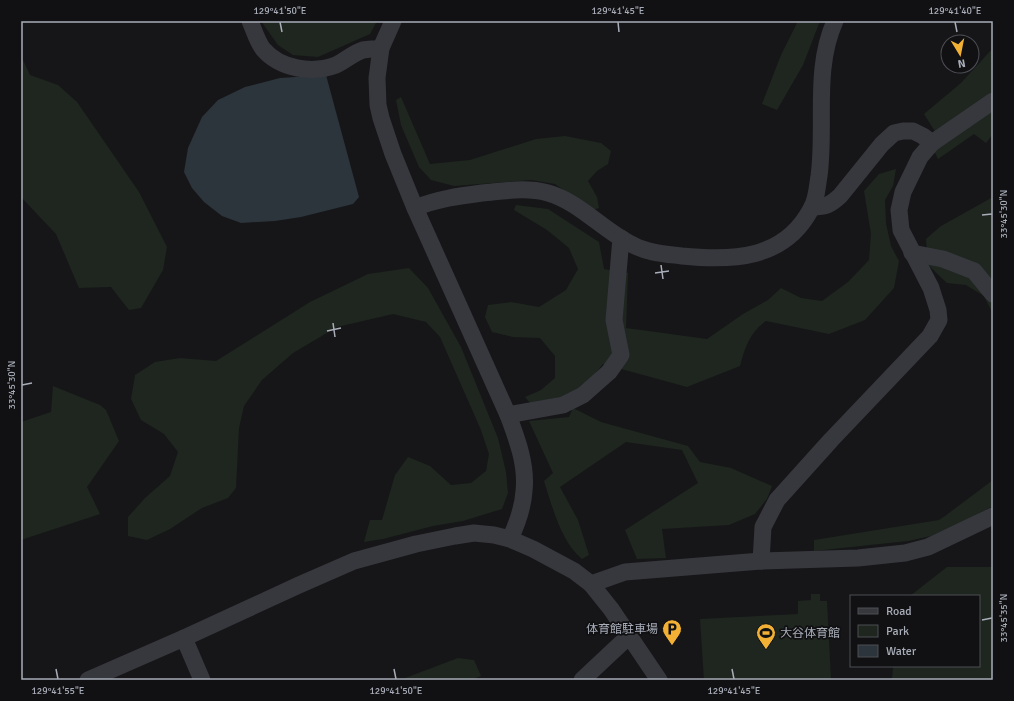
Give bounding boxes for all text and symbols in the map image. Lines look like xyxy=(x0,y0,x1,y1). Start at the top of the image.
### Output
text: 129°41'50"E xyxy=(253,5,307,17)
text: 129°41'45"E xyxy=(591,5,645,17)
text: 129°41'40"E xyxy=(928,5,982,17)
north arrow xyxy=(940,34,980,74)
text: N xyxy=(957,56,967,70)
text: 33°45'30"N xyxy=(998,190,1010,238)
text: 33°45'30"N xyxy=(6,361,18,409)
text: 33°45'35"N xyxy=(998,594,1010,642)
legend xyxy=(850,595,980,667)
text: Road xyxy=(886,604,912,619)
parking icon: 体育館駐車場 xyxy=(661,618,683,646)
place label: 体育館駐車場 xyxy=(586,622,658,637)
sports icon: 大谷体育館 xyxy=(755,622,777,650)
text: Park xyxy=(886,624,909,639)
place label: 大谷体育館 xyxy=(780,626,840,641)
text: Water xyxy=(886,644,917,659)
text: 129°41'55"E xyxy=(31,685,85,697)
text: 129°41'50"E xyxy=(369,685,423,697)
text: 129°41'45"E xyxy=(707,685,761,697)

